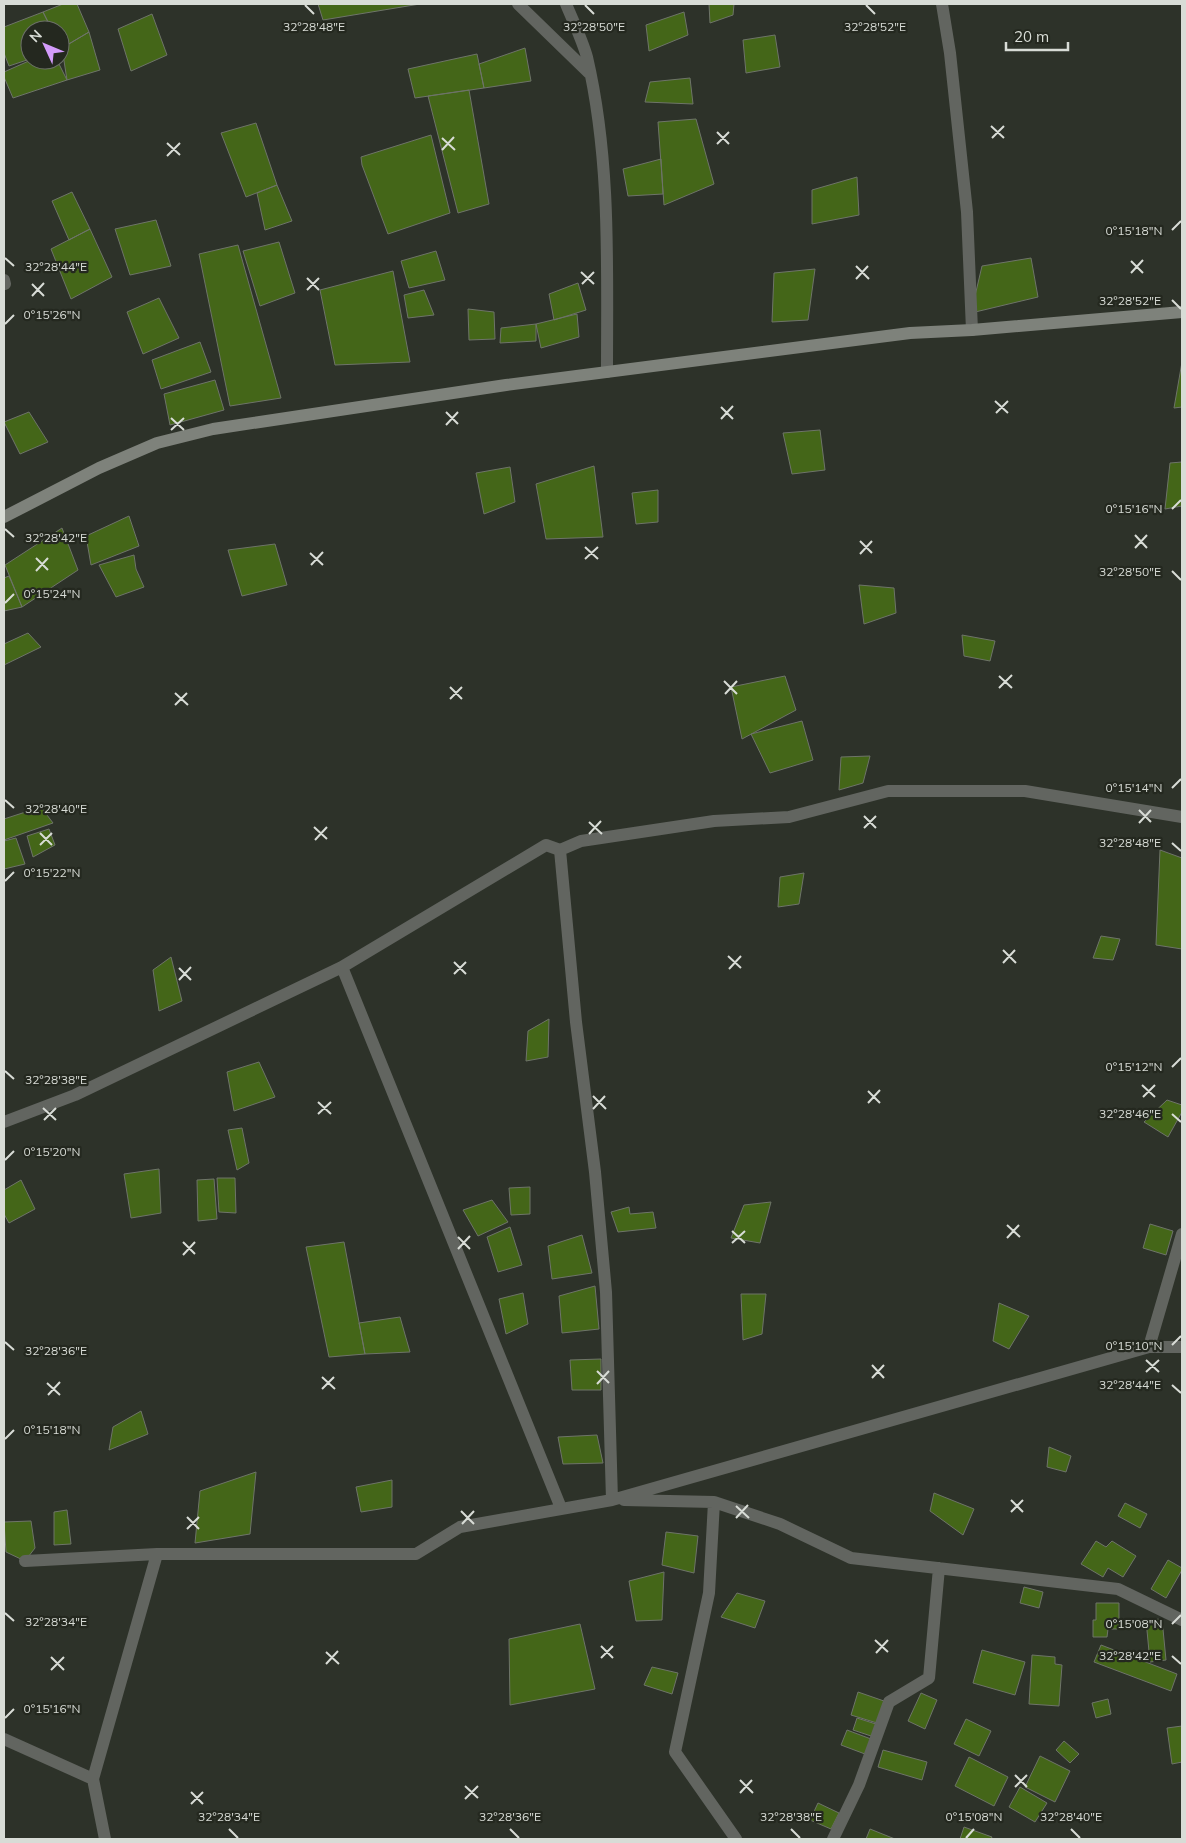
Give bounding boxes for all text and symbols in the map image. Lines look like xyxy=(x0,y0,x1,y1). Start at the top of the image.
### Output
text: 32°28'48"E xyxy=(283,19,345,34)
text: 32°28'50"E xyxy=(563,19,625,34)
text: 32°28'52"E xyxy=(844,19,906,34)
north arrow xyxy=(20,20,70,70)
scale bar xyxy=(1006,20,1068,52)
text: N xyxy=(26,26,46,46)
text: 20 m xyxy=(1014,27,1049,46)
text: 0°15'18"N xyxy=(1106,223,1162,238)
text: 32°28'44"E xyxy=(25,259,87,274)
text: 32°28'52"E xyxy=(1099,293,1161,308)
text: 0°15'26"N xyxy=(24,307,80,322)
text: 0°15'16"N xyxy=(1106,501,1162,516)
text: 32°28'42"E xyxy=(25,530,87,545)
text: 32°28'50"E xyxy=(1099,564,1161,579)
text: 0°15'24"N xyxy=(24,586,80,601)
text: 0°15'14"N xyxy=(1106,780,1162,795)
text: 32°28'40"E xyxy=(25,801,87,816)
text: 32°28'48"E xyxy=(1099,835,1161,850)
text: 0°15'22"N xyxy=(24,865,80,880)
text: 0°15'12"N xyxy=(1106,1059,1162,1074)
text: 32°28'38"E xyxy=(25,1072,87,1087)
text: 32°28'46"E xyxy=(1099,1106,1161,1121)
text: 0°15'20"N xyxy=(24,1144,80,1159)
text: 0°15'10"N xyxy=(1106,1338,1162,1353)
text: 32°28'36"E xyxy=(25,1343,87,1358)
text: 32°28'44"E xyxy=(1099,1377,1161,1392)
text: 0°15'18"N xyxy=(24,1422,80,1437)
text: 32°28'34"E xyxy=(25,1614,87,1629)
text: 0°15'08"N xyxy=(1106,1616,1162,1631)
text: 32°28'42"E xyxy=(1099,1648,1161,1663)
text: 0°15'16"N xyxy=(24,1701,80,1716)
text: 32°28'34"E xyxy=(198,1809,260,1824)
text: 32°28'36"E xyxy=(479,1809,541,1824)
text: 32°28'38"E xyxy=(760,1809,822,1824)
text: 0°15'08"N xyxy=(946,1809,1002,1824)
text: 32°28'40"E xyxy=(1040,1809,1102,1824)

